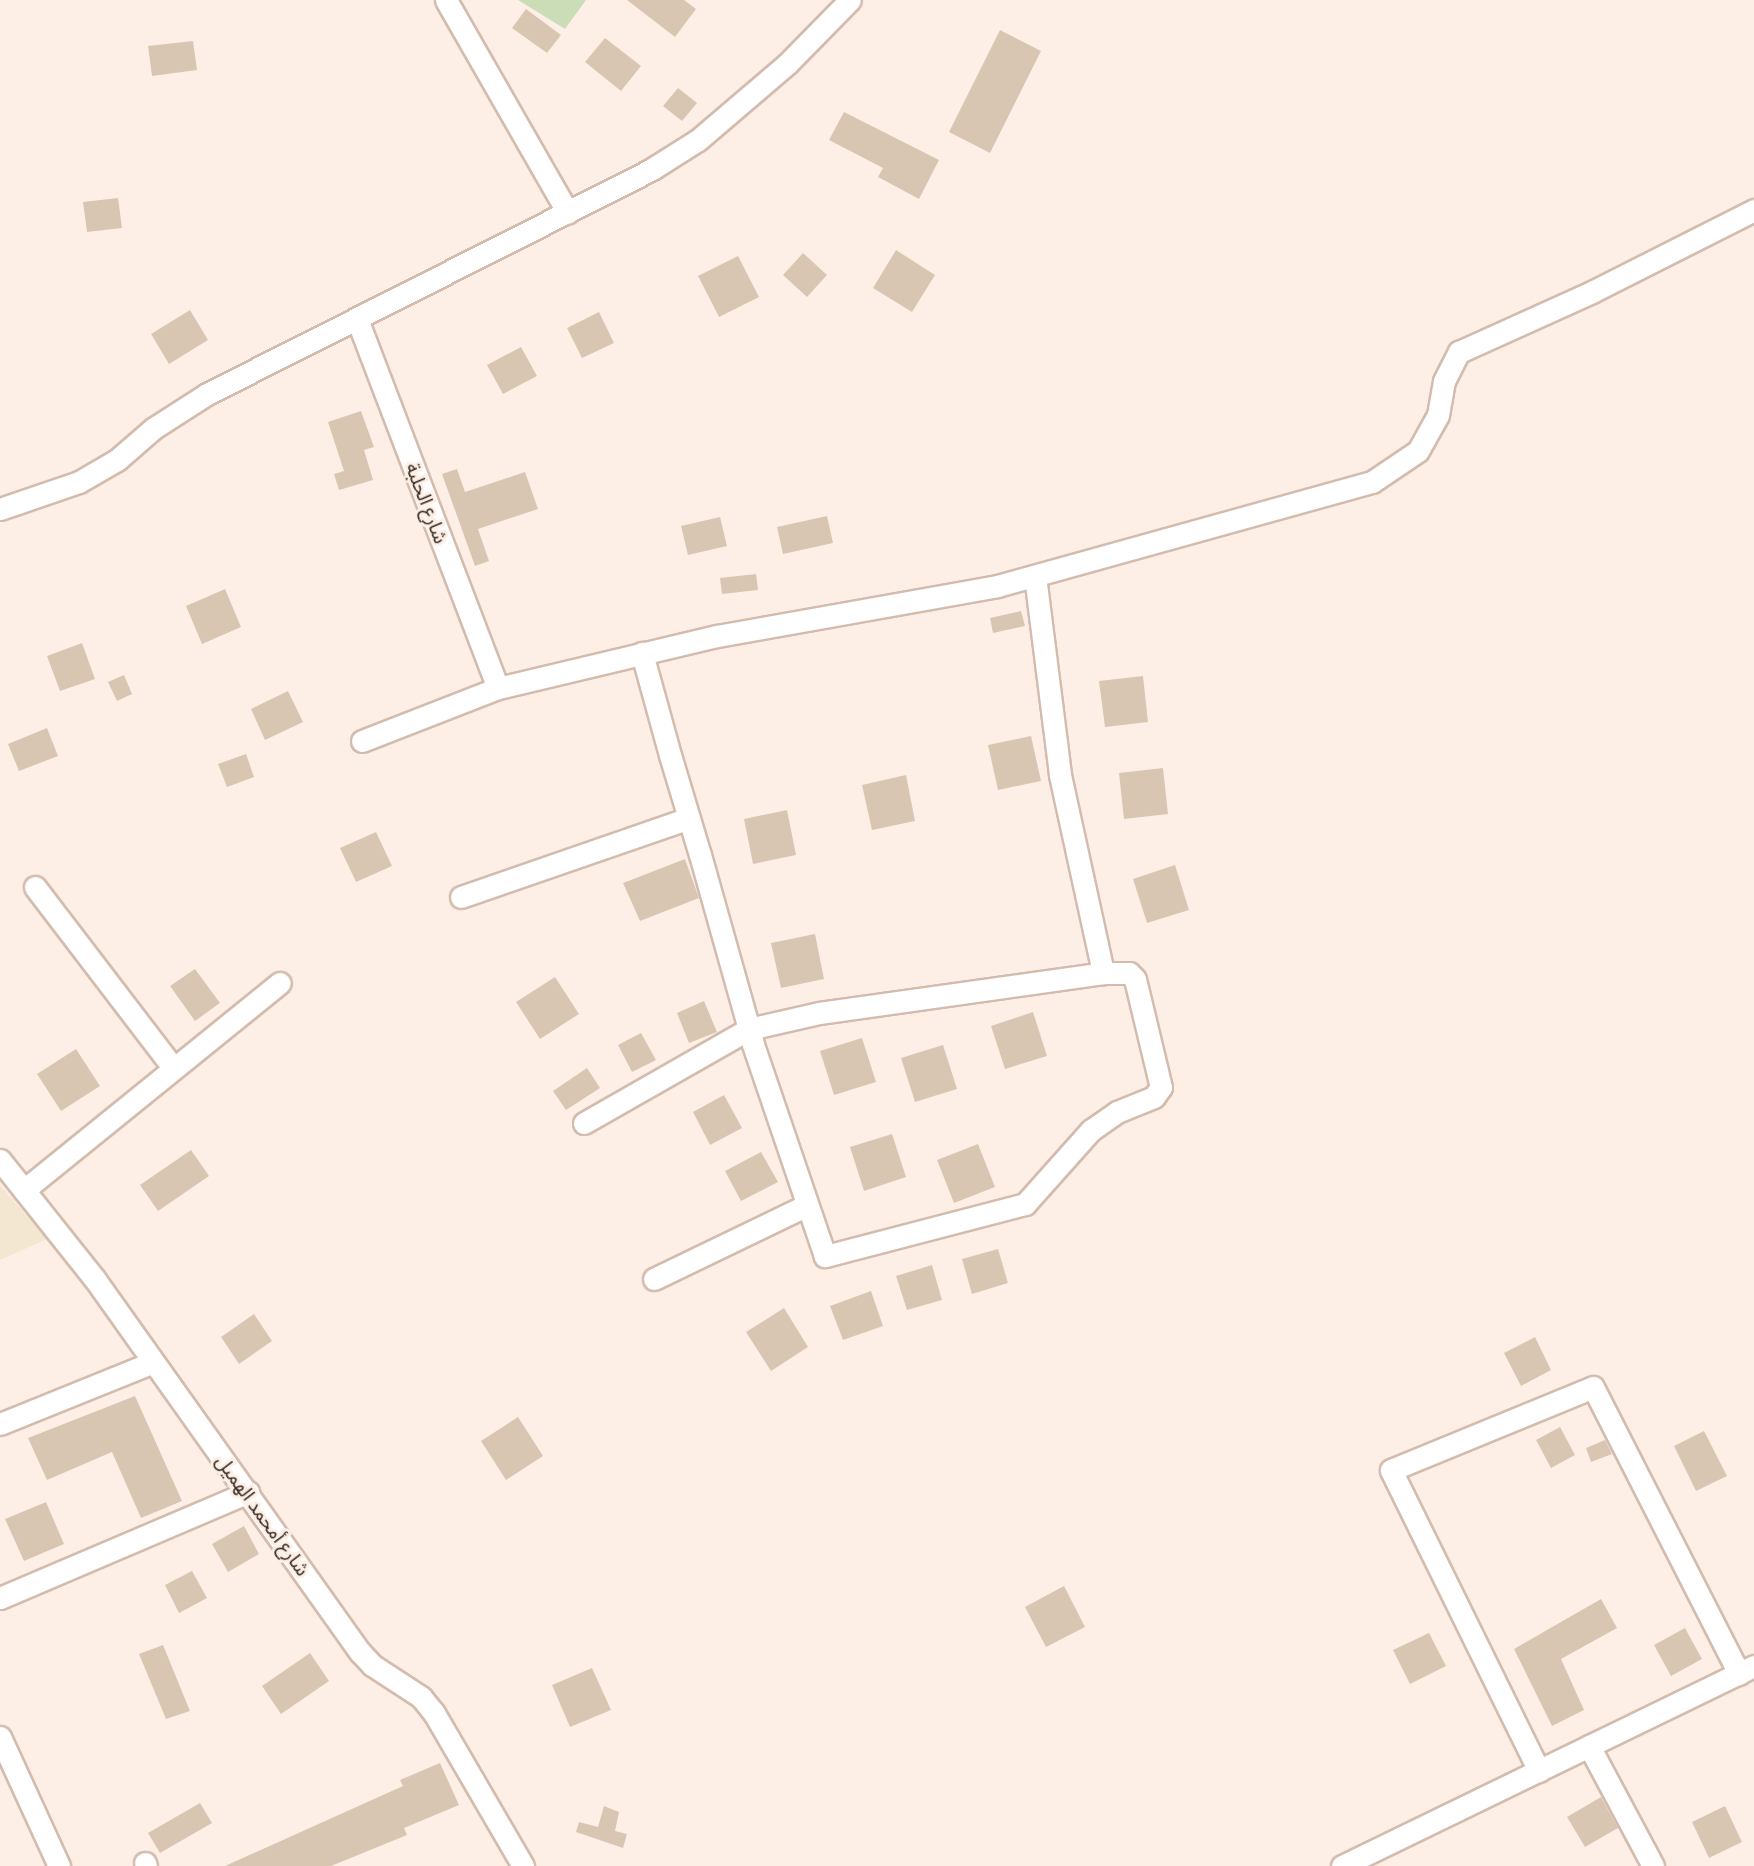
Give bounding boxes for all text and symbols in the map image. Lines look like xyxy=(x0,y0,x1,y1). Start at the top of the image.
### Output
street label: شارع الحلبة xyxy=(401,460,453,546)
street label: شارع أمحمد الهميل xyxy=(211,1450,315,1580)

